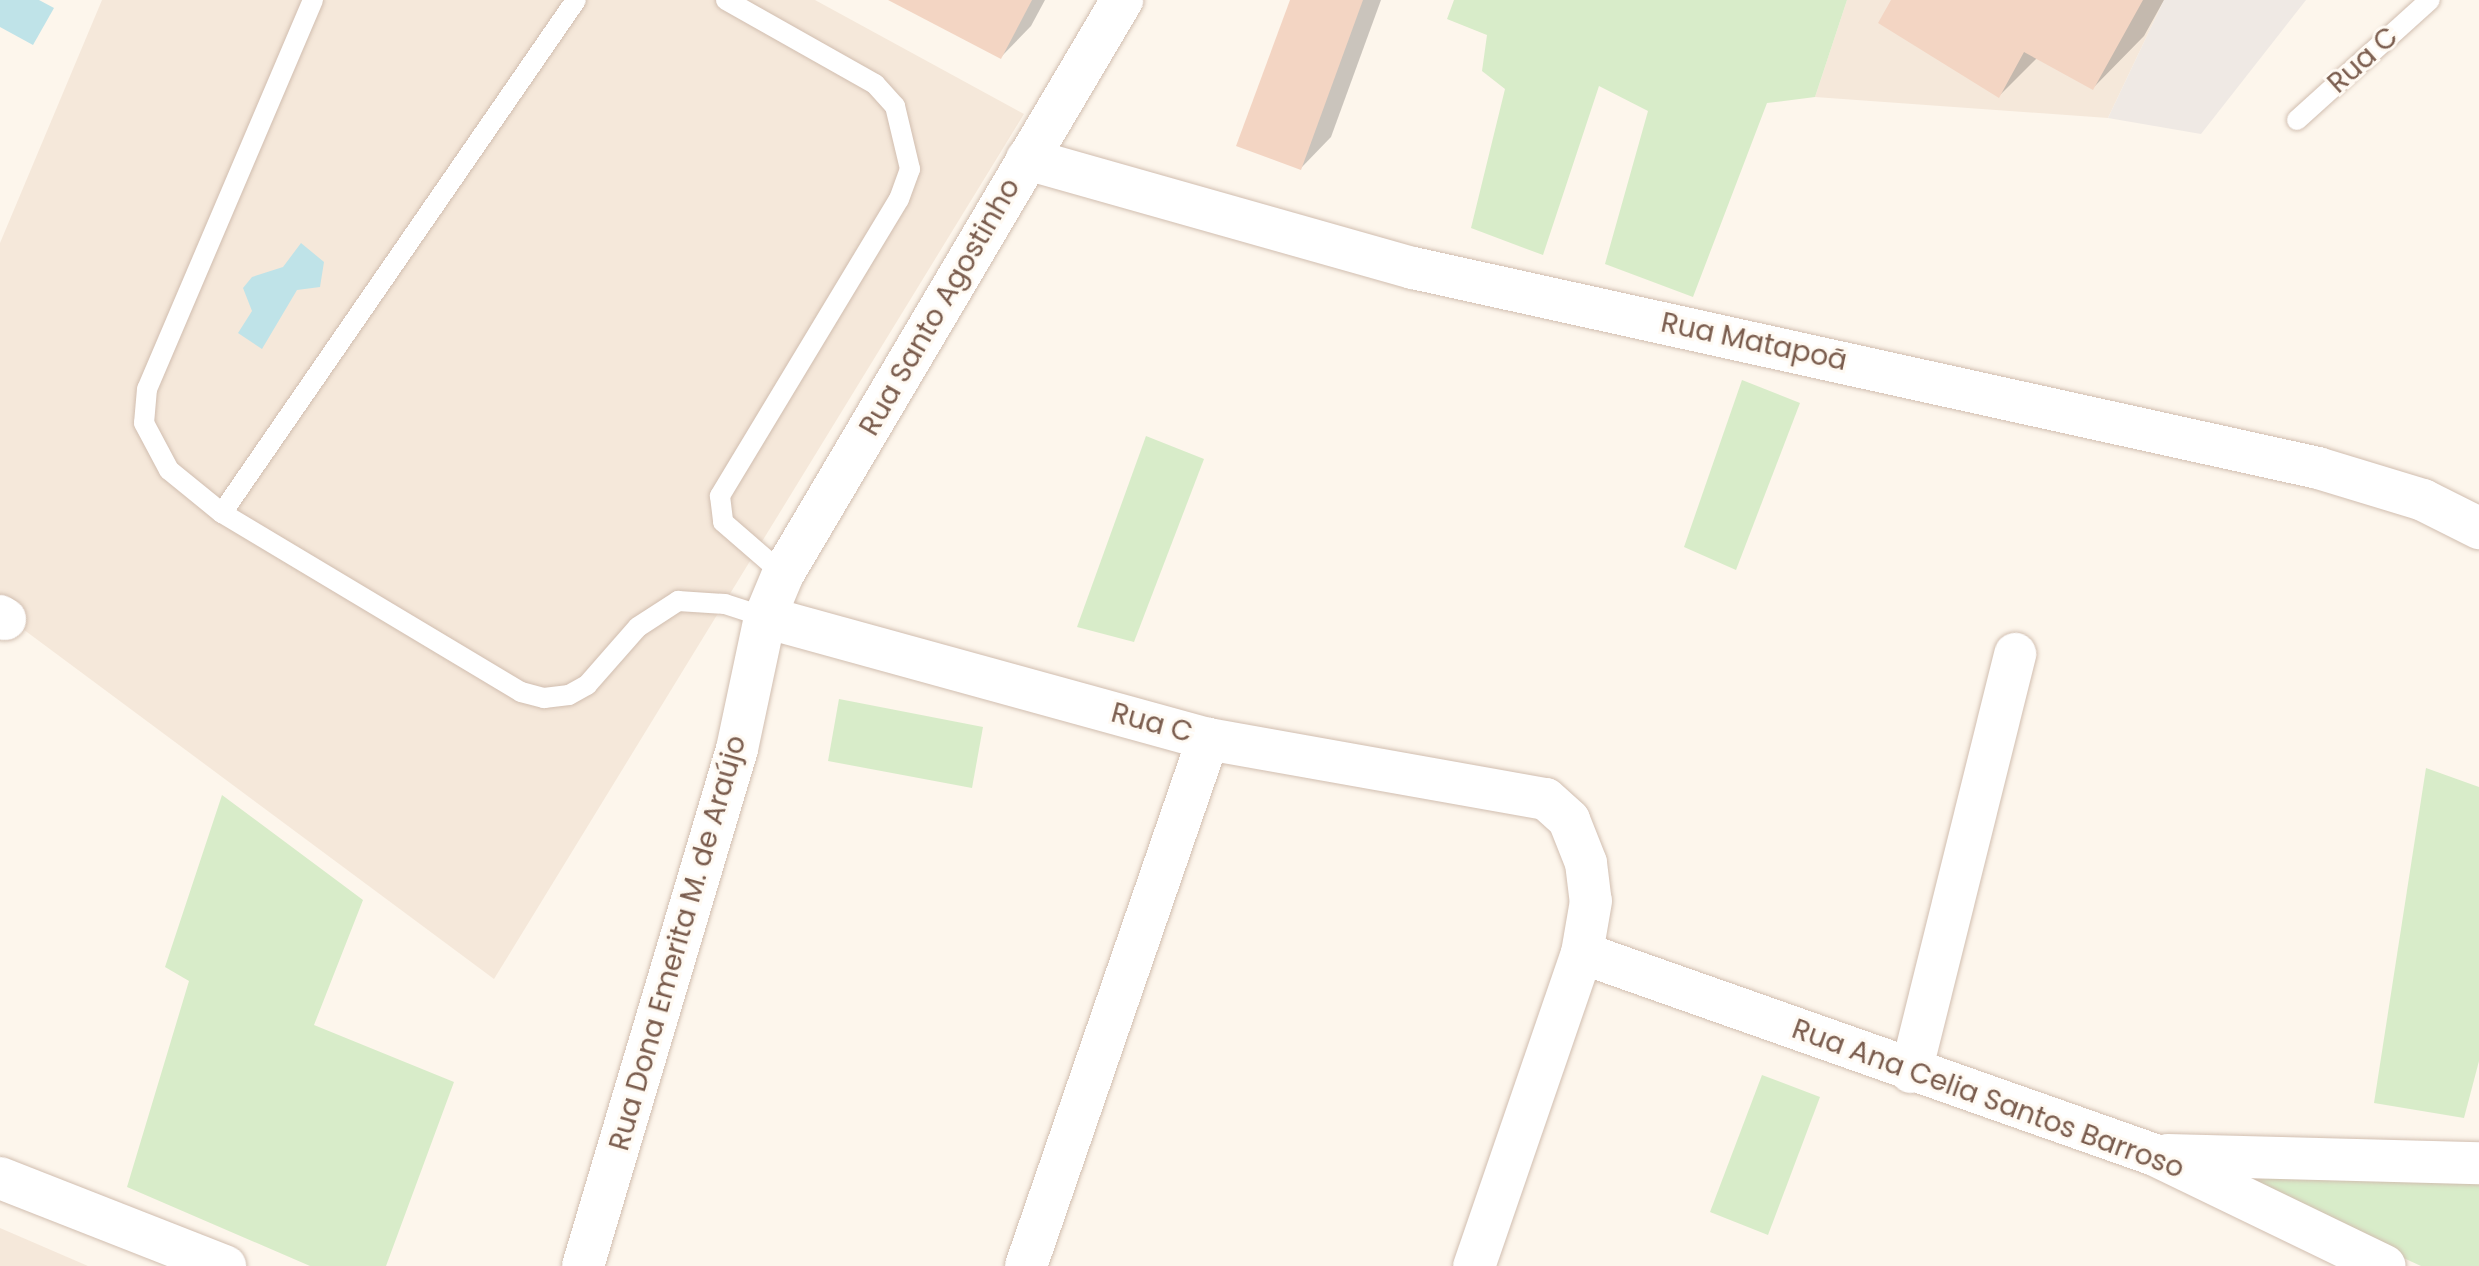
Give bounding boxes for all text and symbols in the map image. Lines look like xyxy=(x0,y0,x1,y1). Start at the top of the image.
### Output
street label: Rua C xyxy=(2321,20,2405,100)
street label: Rua Santo Agostinho xyxy=(853,172,1027,442)
street label: Rua Matapoã xyxy=(1658,306,1850,378)
street label: Rua C xyxy=(1108,696,1196,750)
street label: Rua Dona Emerita M. de Araújo xyxy=(603,732,753,1154)
street label: Rua Ana Celia Santos Barroso xyxy=(1787,1012,2189,1186)

